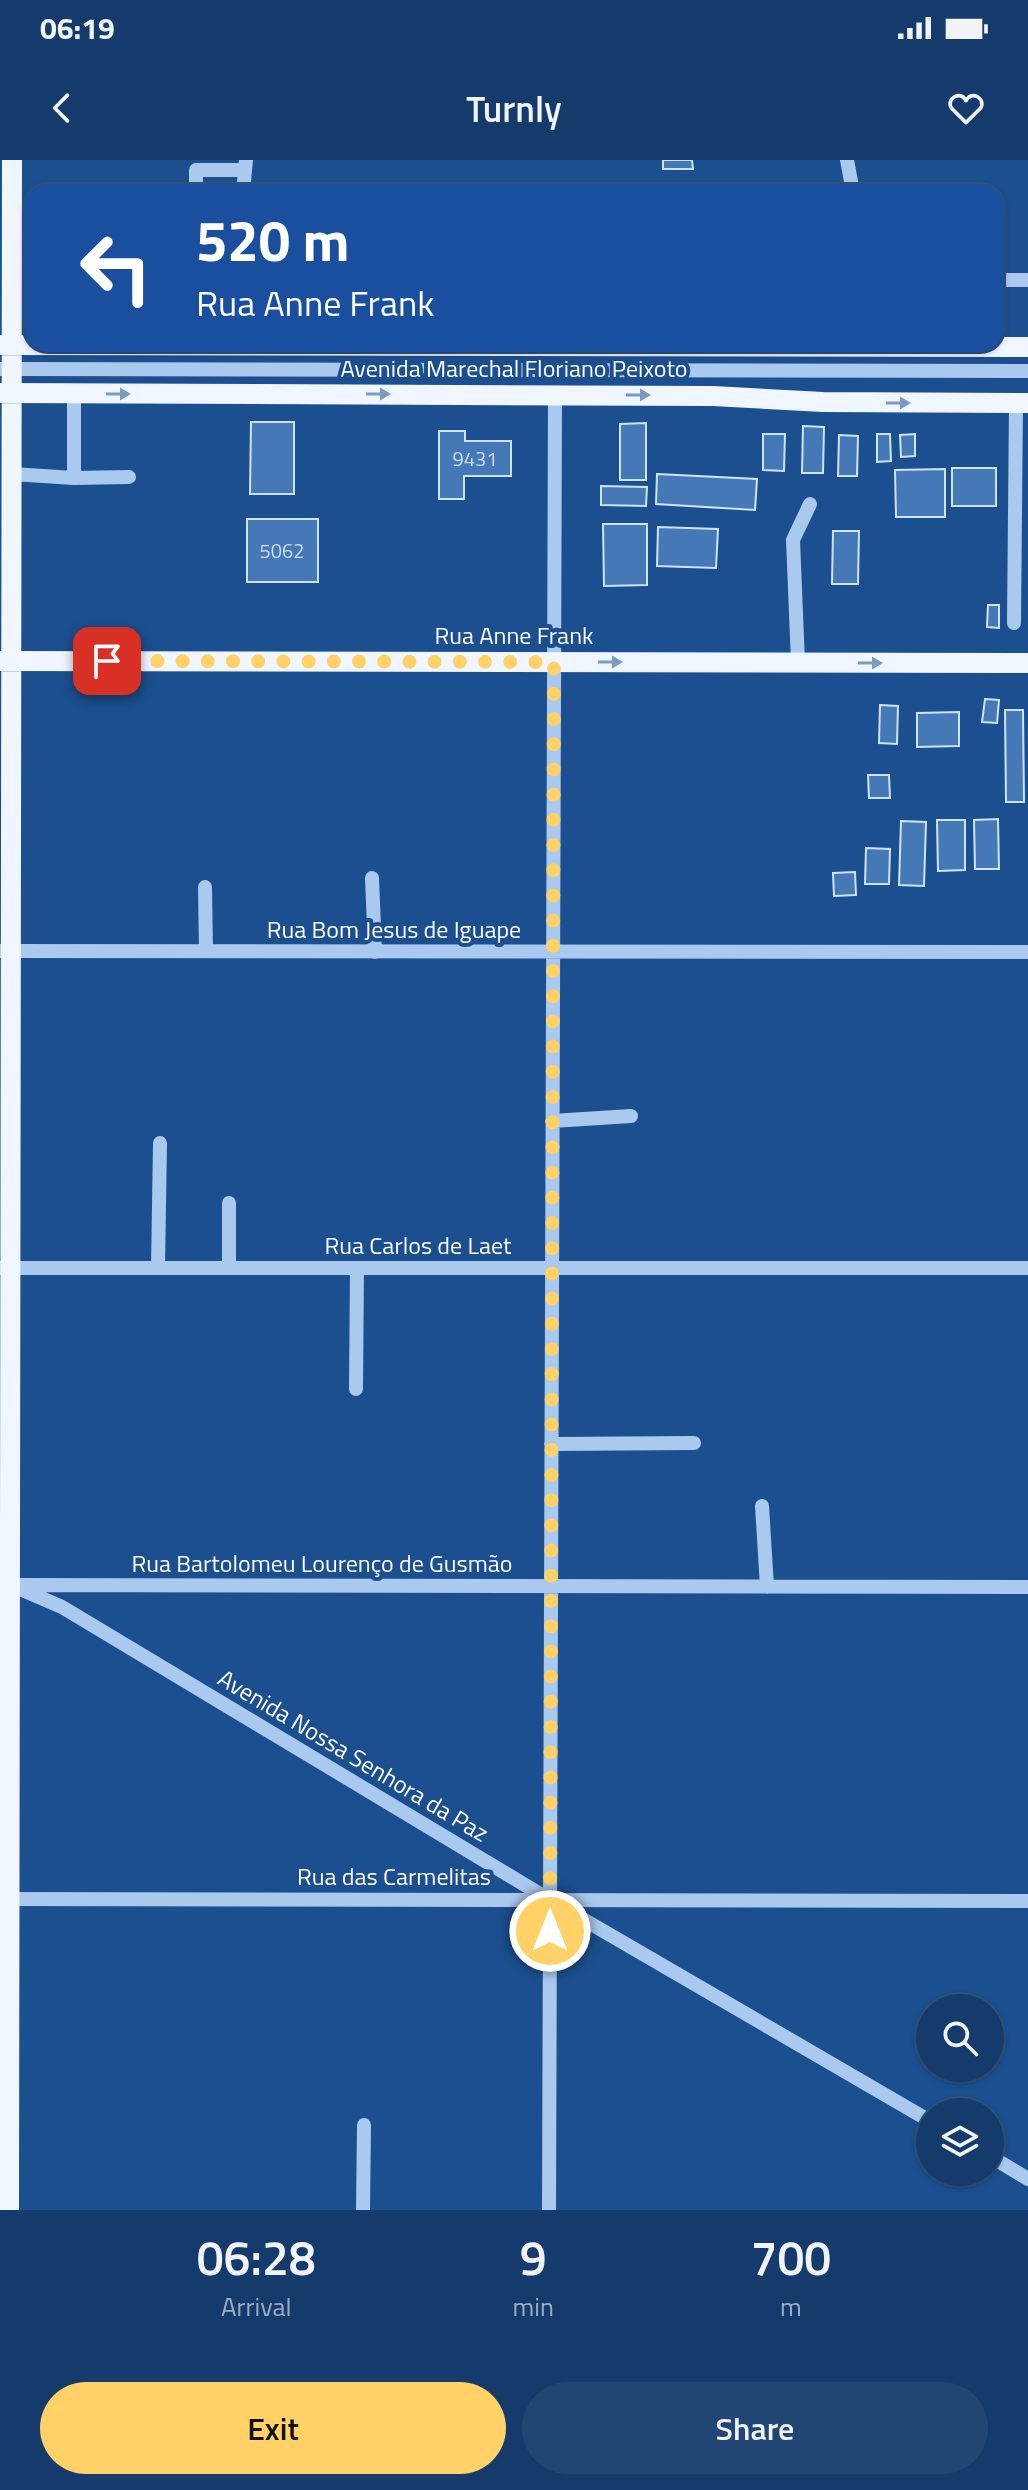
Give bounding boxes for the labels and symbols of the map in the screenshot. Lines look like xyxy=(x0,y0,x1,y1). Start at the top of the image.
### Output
street label: Avenida Marechal Floriano Peixoto xyxy=(340,350,688,386)
one-way arrow xyxy=(106,388,131,400)
one-way arrow xyxy=(366,388,391,401)
one-way arrow xyxy=(626,389,651,401)
one-way arrow xyxy=(886,397,911,409)
house number: 9431 xyxy=(453,443,497,474)
house number: 5062 xyxy=(260,535,304,566)
street label: Rua Anne Frank xyxy=(434,617,594,653)
pin xyxy=(73,627,141,695)
one-way arrow xyxy=(598,656,623,668)
one-way arrow xyxy=(858,657,883,669)
street label: Rua Bom Jesus de Iguape xyxy=(267,911,521,947)
street label: Rua Carlos de Laet xyxy=(325,1227,512,1263)
street label: Rua Bartolomeu Lourenço de Gusmão xyxy=(131,1545,513,1581)
street label: Avenida Nossa Senhora da Paz xyxy=(211,1660,496,1850)
street label: Rua das Carmelitas xyxy=(297,1858,491,1894)
position arrow xyxy=(508,1889,592,1973)

